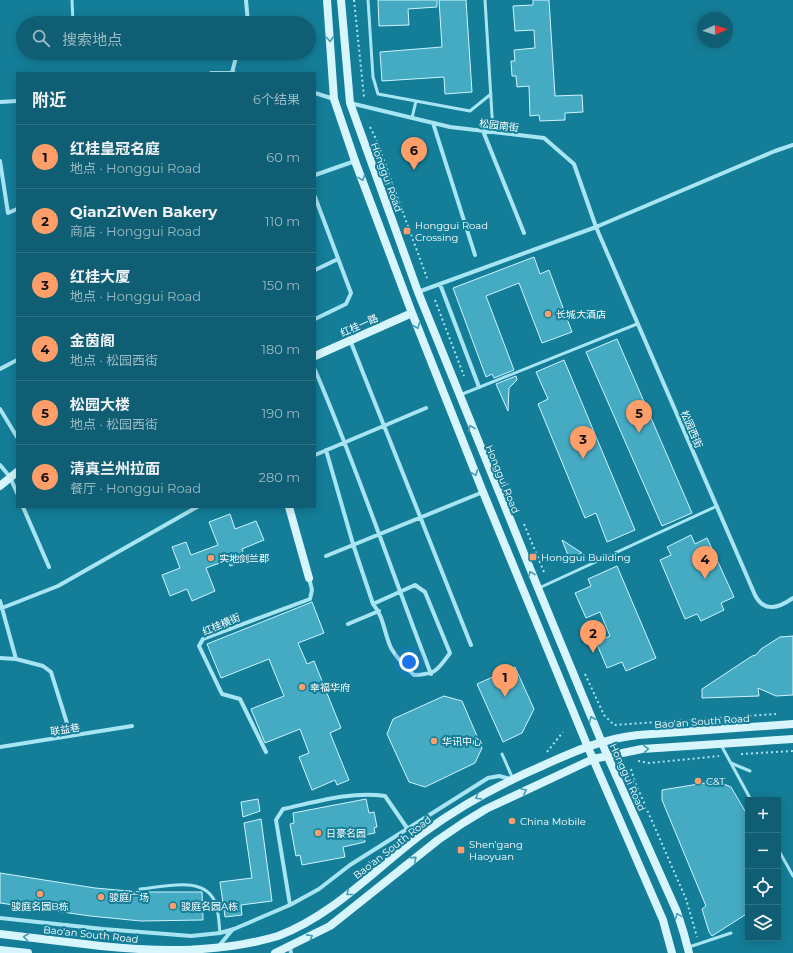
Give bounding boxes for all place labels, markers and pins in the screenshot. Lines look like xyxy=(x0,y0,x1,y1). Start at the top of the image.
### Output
pin: 6 xyxy=(401,137,427,170)
place label: Honggui Road Crossing xyxy=(415,219,488,244)
marker: Honggui Road Crossing xyxy=(402,226,412,236)
place label: 长城大酒店 xyxy=(556,308,606,321)
marker: 长城大酒店 xyxy=(543,309,553,319)
pin: 5 xyxy=(626,400,652,433)
pin: 3 xyxy=(570,426,596,459)
pin: 4 xyxy=(692,546,718,579)
place label: Honggui Building xyxy=(541,551,631,564)
place label: 实地剑兰郡 xyxy=(219,552,269,565)
marker: Honggui Building xyxy=(528,552,538,562)
marker: 实地剑兰郡 xyxy=(206,553,216,563)
pin: 2 xyxy=(580,620,606,653)
pin: 1 xyxy=(492,664,518,697)
place label: 幸福华府 xyxy=(310,681,350,694)
marker: 幸福华府 xyxy=(297,682,307,692)
place label: 华讯中心 xyxy=(442,735,482,748)
marker: 华讯中心 xyxy=(429,736,439,746)
place label: C&T xyxy=(706,775,725,788)
marker: C&T xyxy=(693,776,703,786)
place label: China Mobile xyxy=(520,815,586,828)
marker: China Mobile xyxy=(507,816,517,826)
place label: 日豪名园 xyxy=(326,827,366,840)
marker: 日豪名园 xyxy=(313,828,323,838)
place label: Shen‘gang Haoyuan xyxy=(469,838,523,863)
marker: Shen‘gang Haoyuan xyxy=(456,845,466,855)
marker: 骏庭名园B栋 xyxy=(35,889,45,899)
place label: 骏庭广场 xyxy=(109,891,149,904)
marker: 骏庭广场 xyxy=(96,892,106,902)
place label: 骏庭名园B栋 xyxy=(11,900,69,913)
place label: 骏庭名园A栋 xyxy=(181,900,238,913)
marker: 骏庭名园A栋 xyxy=(168,901,178,911)

